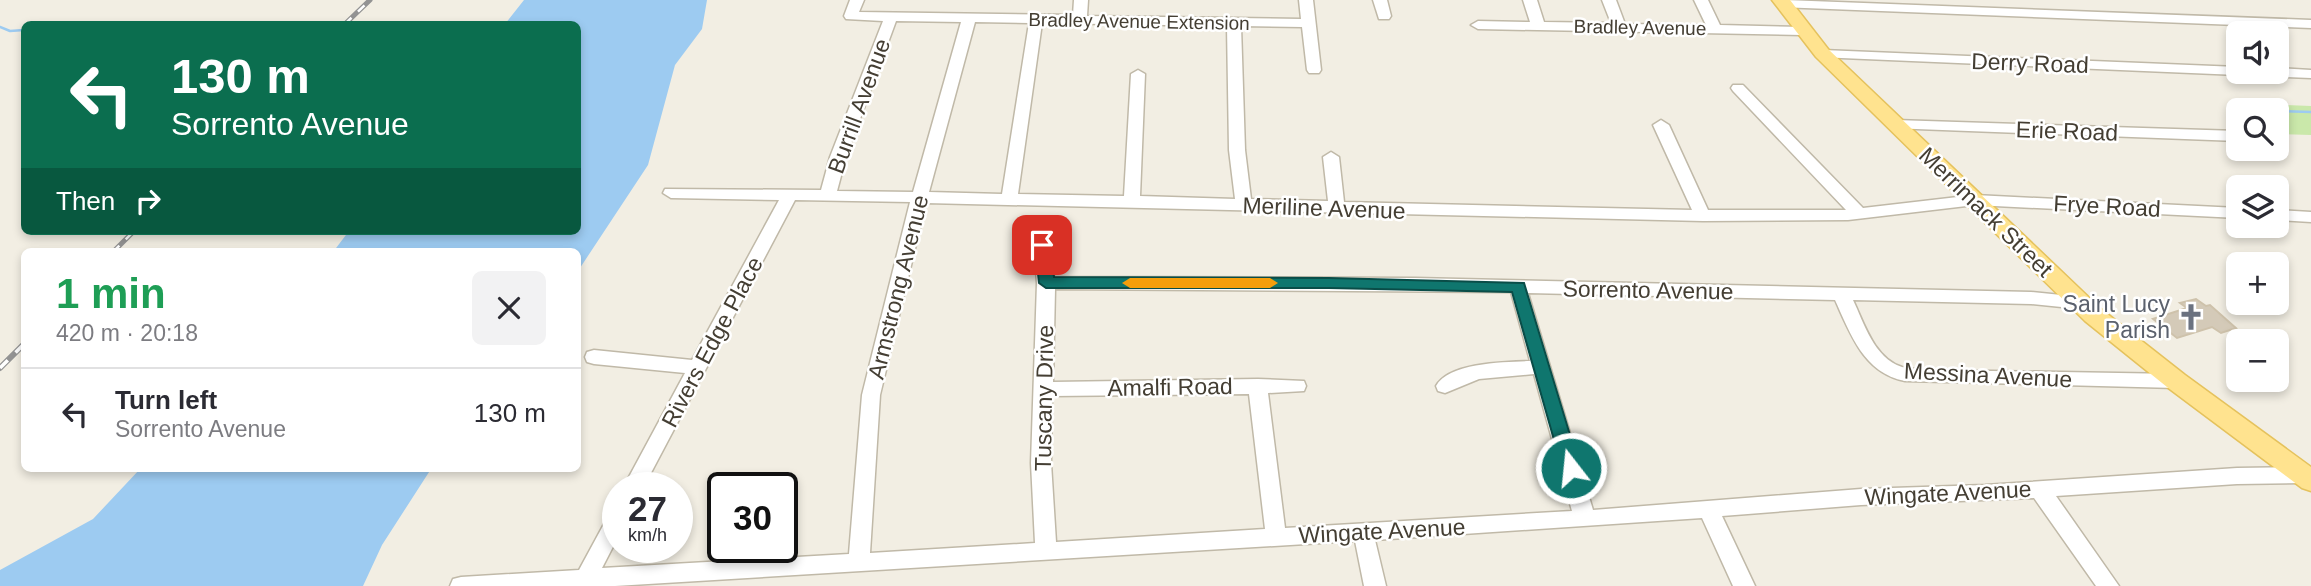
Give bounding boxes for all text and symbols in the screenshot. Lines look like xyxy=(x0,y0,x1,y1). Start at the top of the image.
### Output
street label: Bradley Avenue Extension xyxy=(1028,9,1250,34)
street label: Bradley Avenue xyxy=(1573,16,1707,39)
map controls xyxy=(2226,21,2289,392)
button: sound xyxy=(2226,21,2289,84)
street label: Burrill Avenue xyxy=(823,35,895,177)
street label: Derry Road xyxy=(1971,48,2089,78)
icon: left xyxy=(56,49,147,140)
text: 130 m xyxy=(171,49,310,103)
button: search xyxy=(2226,98,2289,161)
text: Sorrento Avenue xyxy=(171,106,409,142)
street label: Erie Road xyxy=(2015,116,2119,146)
street label: Merrimack Street xyxy=(1914,142,2058,283)
button: layers xyxy=(2226,175,2289,238)
icon: right xyxy=(129,182,167,220)
text: Then xyxy=(56,186,115,216)
street label: Frye Road xyxy=(2053,190,2161,222)
street label: Armstrong Avenue xyxy=(863,192,933,382)
street label: Meriline Avenue xyxy=(1242,192,1406,224)
pin xyxy=(1012,215,1072,275)
icon: arrive xyxy=(1023,226,1061,264)
street label: Rivers Edge Place xyxy=(656,252,768,432)
button: + xyxy=(2226,252,2289,315)
text: 1 min xyxy=(56,270,166,317)
button: close xyxy=(472,271,546,345)
street label: Sorrento Avenue xyxy=(1562,276,1734,304)
place label: Saint Lucy Parish xyxy=(2063,291,2170,343)
church icon: Saint Lucy Parish xyxy=(2176,302,2206,332)
text: 420 m · 20:18 xyxy=(56,320,198,346)
street label: Tuscany Drive xyxy=(1030,325,1058,471)
button: − xyxy=(2226,329,2289,392)
street label: Messina Avenue xyxy=(1903,358,2073,392)
street label: Amalfi Road xyxy=(1107,373,1233,401)
text: Turn left xyxy=(115,385,217,415)
icon: left xyxy=(56,395,94,433)
text: 130 m xyxy=(474,398,546,428)
text: Sorrento Avenue xyxy=(115,416,286,442)
position arrow xyxy=(1534,431,1608,505)
speed limit sign: 30 xyxy=(707,472,798,563)
street label: Wingate Avenue xyxy=(1864,476,2032,510)
text: 27 xyxy=(628,489,667,528)
street label: Wingate Avenue xyxy=(1298,514,1466,548)
text: km/h xyxy=(628,525,667,545)

